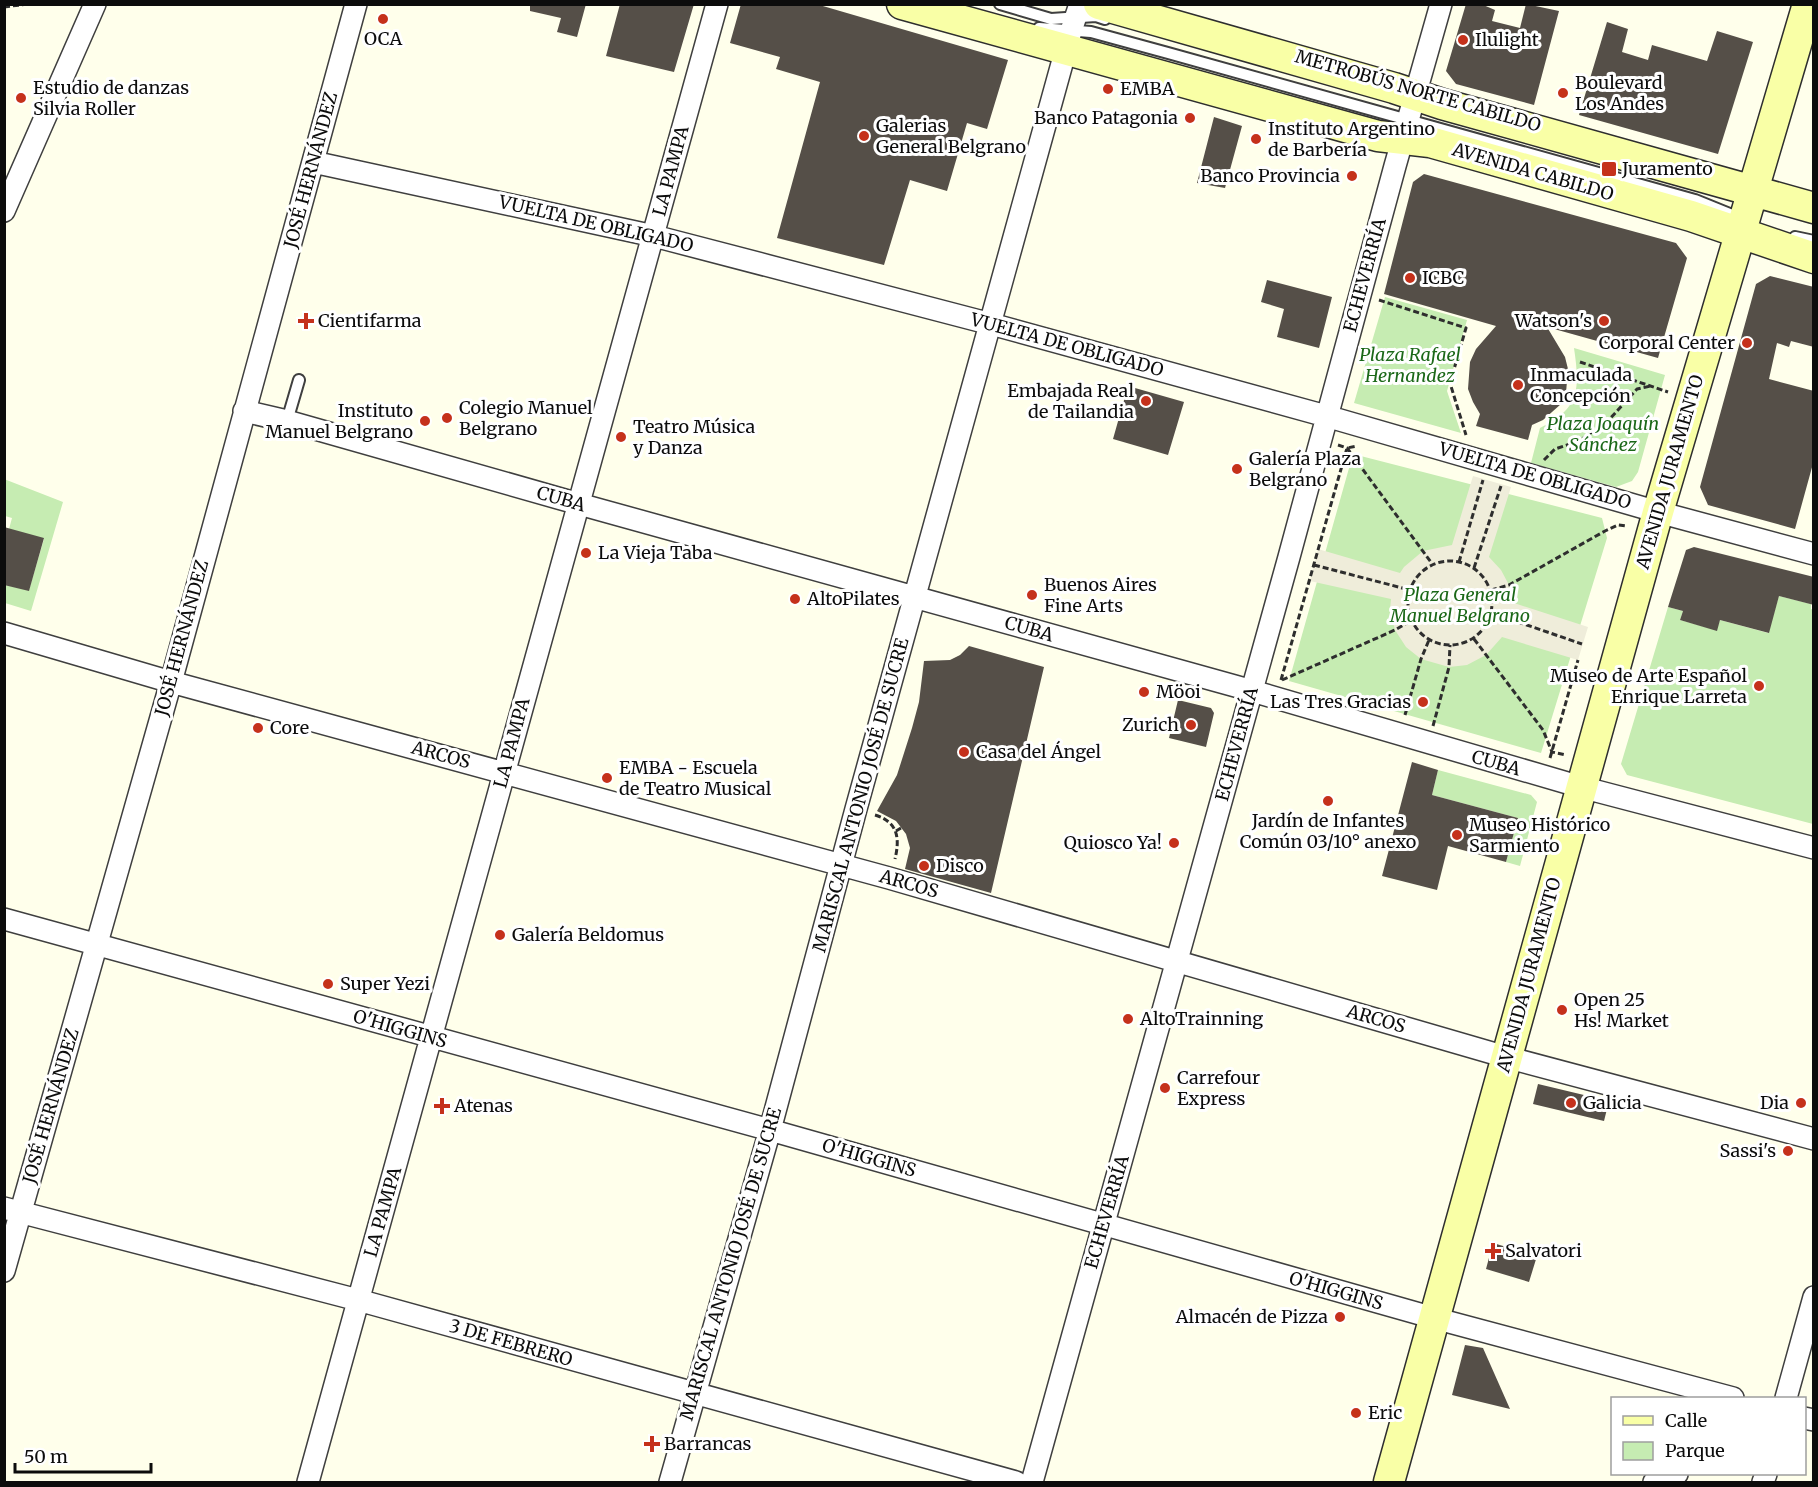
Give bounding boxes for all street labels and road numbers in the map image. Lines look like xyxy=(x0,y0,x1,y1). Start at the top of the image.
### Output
street label: METROBÚS NORTE CABILDO xyxy=(1293,44,1544,137)
street label: JOSÉ HERNÁNDEZ xyxy=(278,89,342,251)
street label: LA PAMPA xyxy=(647,123,694,219)
street label: AVENIDA CABILDO xyxy=(1449,137,1616,206)
street label: VUELTA DE OBLIGADO xyxy=(496,190,696,257)
street label: ECHEVERRÍA xyxy=(1338,215,1391,334)
street label: VUELTA DE OBLIGADO xyxy=(967,307,1166,381)
street label: AVENIDA JURAMENTO xyxy=(1630,372,1708,573)
street label: VUELTA DE OBLIGADO xyxy=(1435,437,1634,514)
street label: CUBA xyxy=(534,481,589,517)
street label: JOSÉ HERNÁNDEZ xyxy=(149,557,213,719)
street label: CUBA xyxy=(1002,611,1057,647)
street label: MARISCAL ANTONIO JOSÉ DE SUCRE xyxy=(807,635,914,955)
street label: ECHEVERRÍA xyxy=(1210,684,1263,803)
street label: LA PAMPA xyxy=(488,695,535,791)
street label: ARCOS xyxy=(408,735,473,773)
street label: CUBA xyxy=(1469,745,1524,781)
street label: ARCOS xyxy=(876,864,941,903)
street label: AVENIDA JURAMENTO xyxy=(1491,875,1566,1076)
street label: ARCOS xyxy=(1343,999,1408,1038)
street label: O'HIGGINS xyxy=(351,1004,450,1053)
street label: JOSÉ HERNÁNDEZ xyxy=(17,1025,84,1187)
street label: MARISCAL ANTONIO JOSÉ DE SUCRE xyxy=(675,1104,786,1423)
street label: O'HIGGINS xyxy=(820,1133,919,1182)
street label: ECHEVERRÍA xyxy=(1079,1152,1134,1271)
street label: LA PAMPA xyxy=(359,1164,406,1260)
street label: O'HIGGINS xyxy=(1287,1266,1386,1315)
street label: 3 DE FEBRERO xyxy=(447,1314,575,1371)

